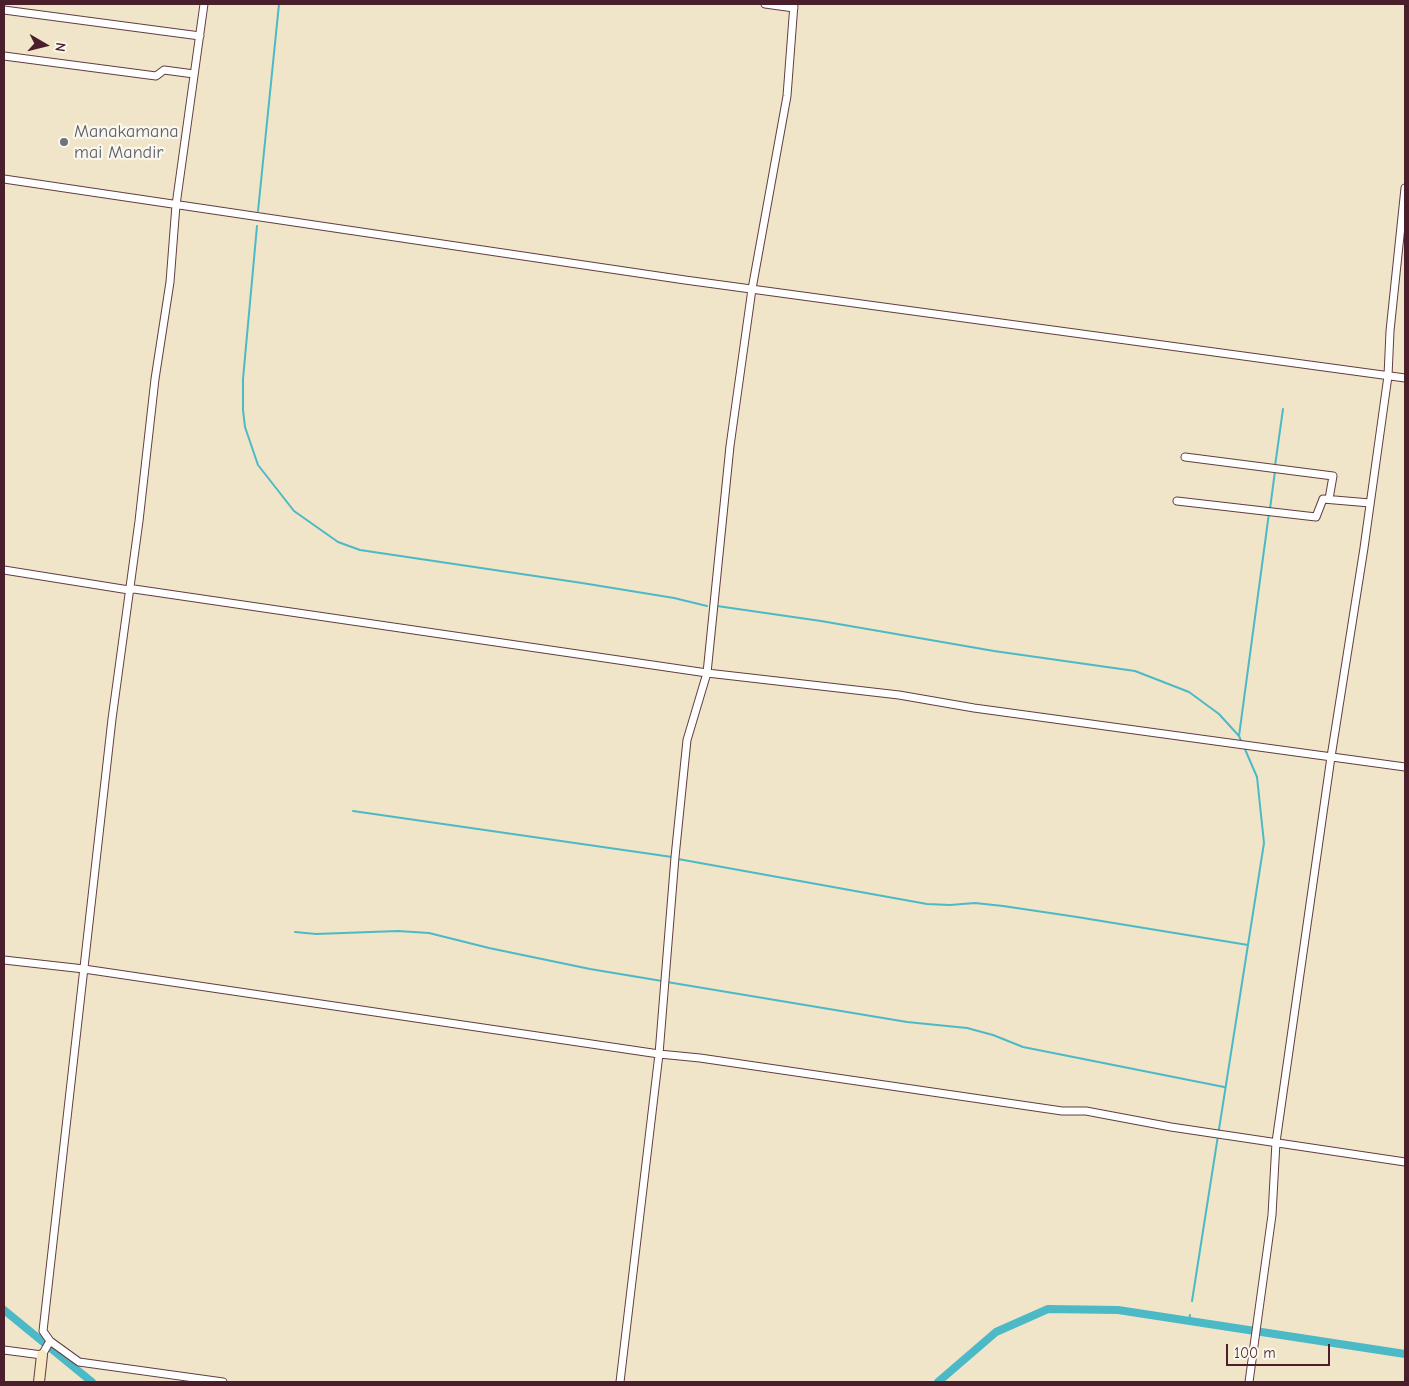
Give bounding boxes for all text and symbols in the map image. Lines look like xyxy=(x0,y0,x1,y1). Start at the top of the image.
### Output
north arrow xyxy=(20,20,70,70)
text: N xyxy=(51,41,69,53)
place label: Manakamana mai Mandir xyxy=(74,121,179,163)
marker: Manakamana mai Mandir xyxy=(58,136,70,148)
scale bar xyxy=(1229,1334,1333,1366)
text: 100 m xyxy=(1234,1344,1276,1362)

